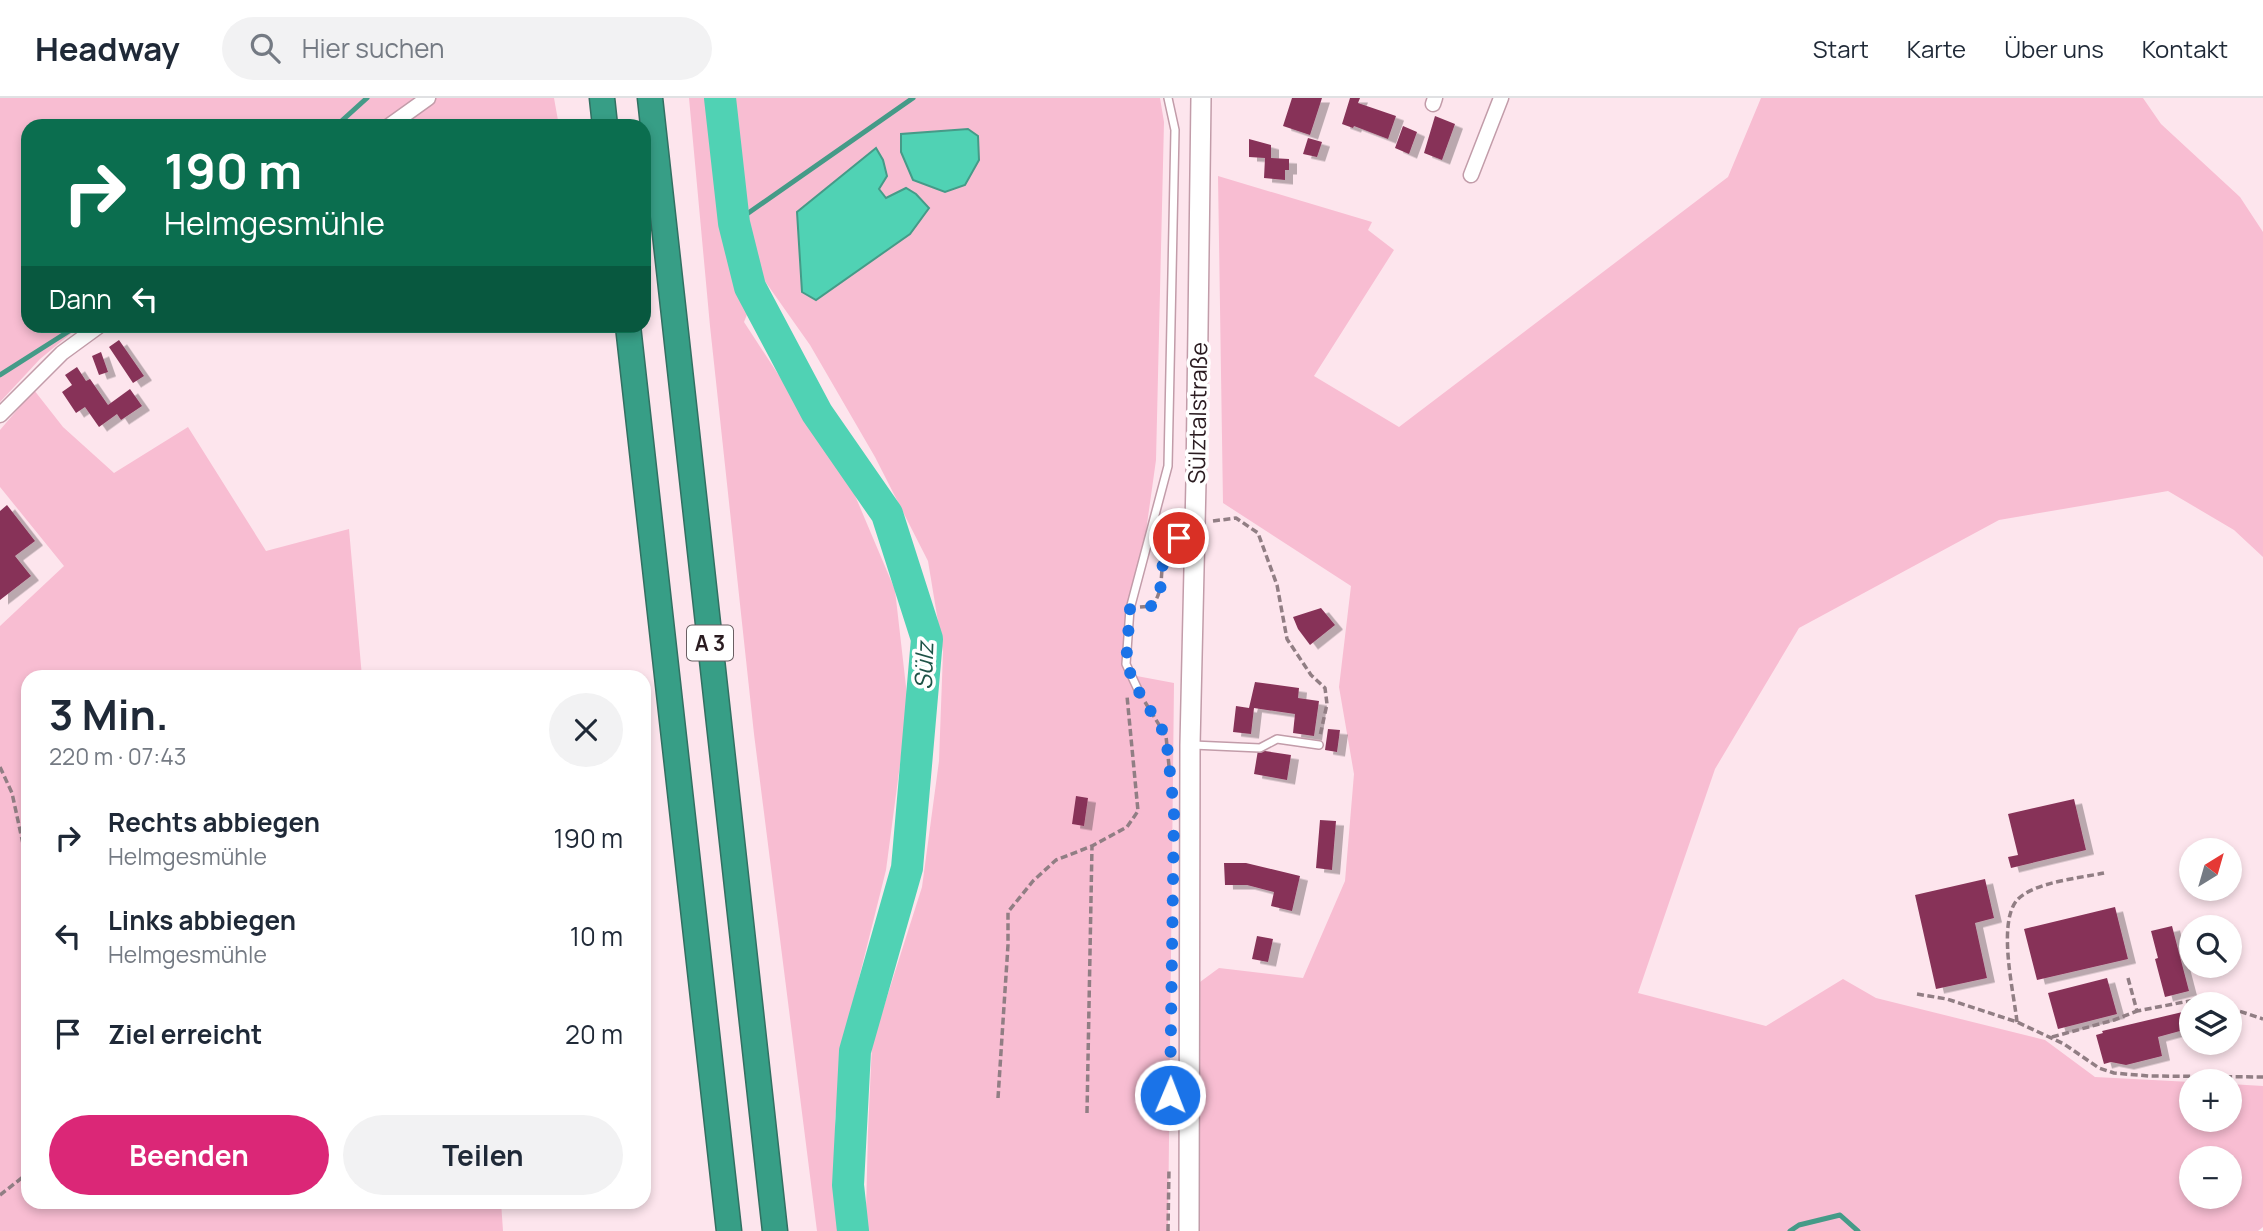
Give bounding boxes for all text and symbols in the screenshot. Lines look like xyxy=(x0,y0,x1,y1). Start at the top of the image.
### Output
search box xyxy=(222,17,712,80)
text: Headway xyxy=(35,26,180,71)
icon: search xyxy=(246,29,284,67)
text: Hier suchen xyxy=(302,30,445,66)
text: Start xyxy=(1813,32,1869,65)
text: Karte xyxy=(1907,32,1966,65)
text: Über uns xyxy=(2004,32,2104,65)
text: Kontakt xyxy=(2142,32,2228,65)
text: 190 m xyxy=(164,137,302,204)
icon: right xyxy=(49,147,140,238)
text: Helmgesmühle xyxy=(164,201,385,245)
icon: left xyxy=(126,280,164,318)
text: Dann xyxy=(49,281,112,317)
street label: Sülztalstraße xyxy=(1180,342,1214,484)
pin xyxy=(1149,508,1209,568)
icon: arrive xyxy=(1160,519,1198,557)
road number: A 3 xyxy=(687,626,733,660)
water label: Sülz xyxy=(906,639,940,690)
text: 3 Min. xyxy=(49,685,169,743)
button: close xyxy=(549,693,623,767)
text: 220 m · 07:43 xyxy=(49,740,187,772)
text: Rechts abbiegen xyxy=(108,804,320,840)
icon: right xyxy=(49,819,87,857)
text: 190 m xyxy=(554,820,623,856)
north arrow xyxy=(2179,838,2242,901)
map controls xyxy=(2179,838,2242,1209)
text: Helmgesmühle xyxy=(108,840,267,872)
text: Links abbiegen xyxy=(108,902,296,938)
button: search xyxy=(2179,915,2242,978)
icon: left xyxy=(49,917,87,955)
text: 10 m xyxy=(570,918,623,954)
text: Helmgesmühle xyxy=(108,938,267,970)
button: layers xyxy=(2179,992,2242,1055)
icon: arrive xyxy=(49,1015,87,1053)
text: Ziel erreicht xyxy=(108,1016,262,1052)
text: 20 m xyxy=(565,1016,623,1052)
position arrow xyxy=(1133,1058,1207,1132)
button: + xyxy=(2179,1069,2242,1132)
button: Beenden xyxy=(49,1115,329,1195)
button: Teilen xyxy=(343,1115,623,1195)
button: − xyxy=(2179,1146,2242,1209)

